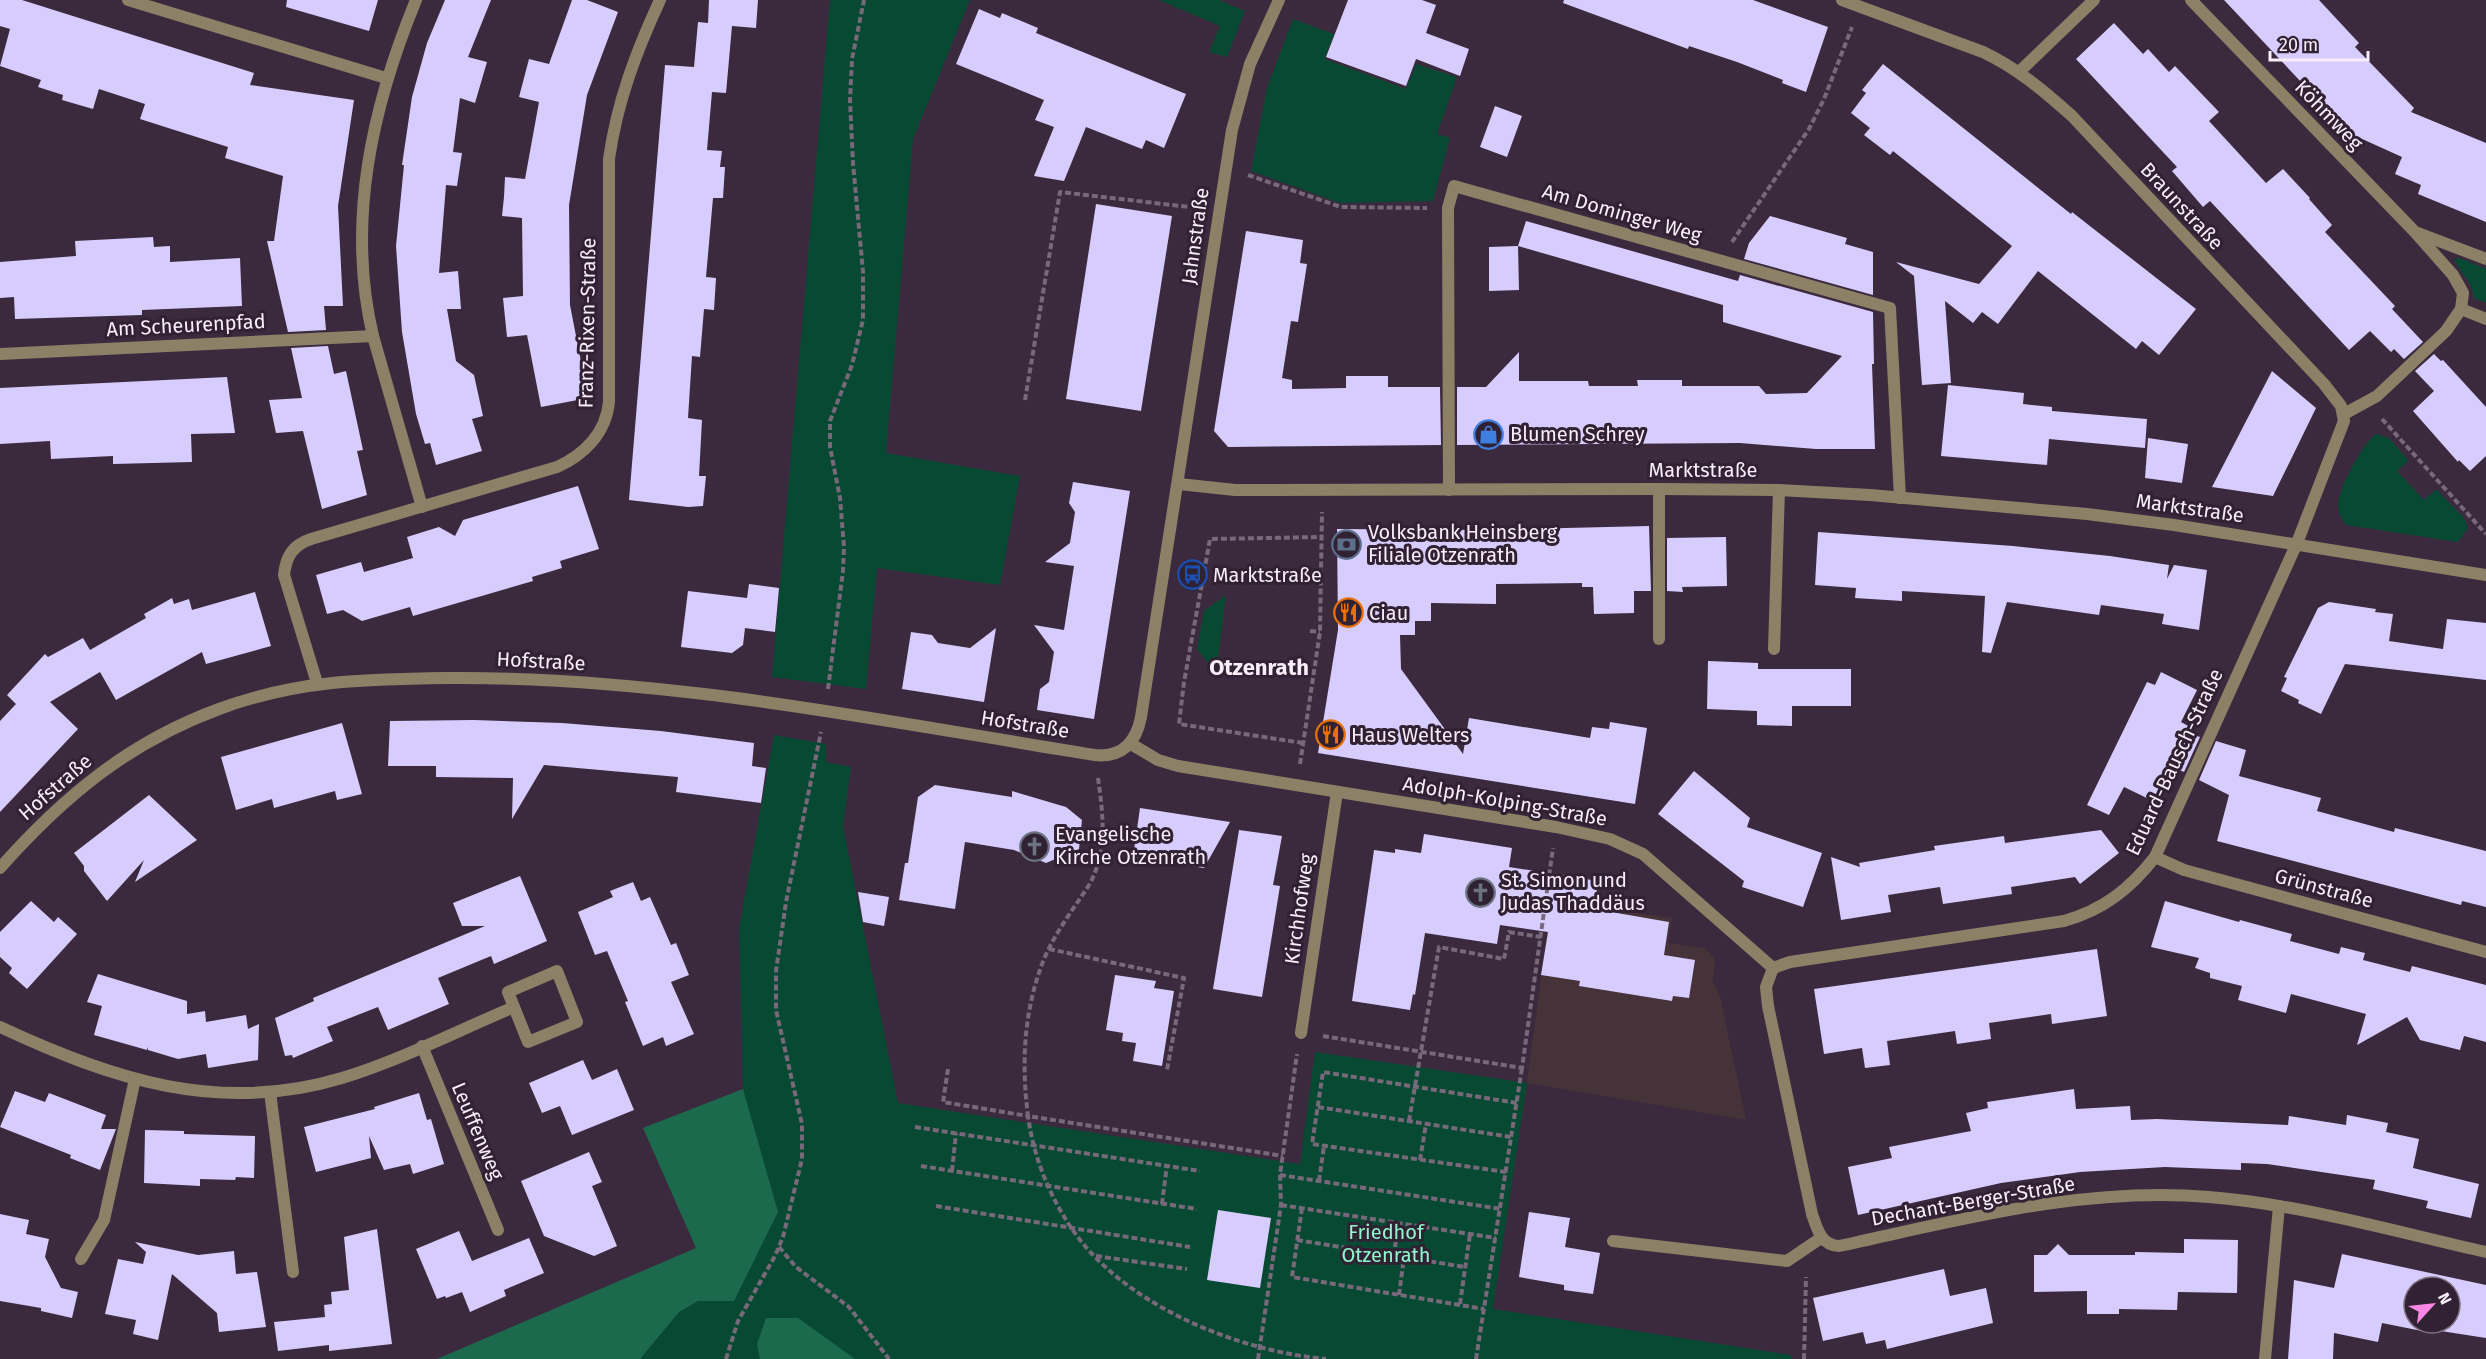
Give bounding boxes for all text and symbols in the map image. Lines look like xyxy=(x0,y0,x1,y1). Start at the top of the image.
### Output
scale bar xyxy=(2270,24,2368,62)
text: 20 m xyxy=(2279,34,2318,56)
street label: Köhmweg xyxy=(2290,75,2369,155)
street label: Braunstraße xyxy=(2135,157,2229,255)
street label: Am Dominger Weg xyxy=(1540,179,1705,247)
street label: Jahnstraße xyxy=(1176,186,1214,286)
street label: Franz-Rixen-Straße xyxy=(574,237,600,409)
street label: Am Scheurenpfad xyxy=(106,309,266,341)
shop icon: Blumen Schrey xyxy=(1473,418,1505,450)
place label: Blumen Schrey xyxy=(1510,422,1645,446)
street label: Marktstraße xyxy=(1649,458,1757,482)
street label: Marktstraße xyxy=(2134,489,2246,527)
place label: Volksbank Heinsberg Filiale Otzenrath xyxy=(1368,520,1558,567)
bank icon: Volksbank Heinsberg Filiale Otzenrath xyxy=(1331,528,1363,560)
bus stop icon: Marktstraße xyxy=(1176,559,1208,591)
place label: Marktstraße xyxy=(1213,563,1322,587)
restaurant icon: Ciau xyxy=(1332,597,1364,629)
place label: Ciau xyxy=(1369,601,1408,625)
street label: Hofstraße xyxy=(496,647,586,675)
district label: Otzenrath xyxy=(1209,654,1309,681)
street label: Eduard-Bausch-Straße xyxy=(2120,665,2228,859)
street label: Hofstraße xyxy=(979,705,1071,743)
restaurant icon: Haus Welters xyxy=(1314,719,1346,751)
place label: Haus Welters xyxy=(1351,723,1469,747)
street label: Hofstraße xyxy=(14,749,96,825)
street label: Adolph-Kolping-Straße xyxy=(1401,771,1609,831)
place label: Evangelische Kirche Otzenrath xyxy=(1055,822,1206,869)
church icon: Evangelische Kirche Otzenrath xyxy=(1018,830,1050,862)
street label: Kirchhofweg xyxy=(1279,851,1319,966)
street label: Grünstraße xyxy=(2272,863,2376,913)
place label: St. Simon und Judas Thaddäus xyxy=(1501,868,1645,915)
church icon: St. Simon und Judas Thaddäus xyxy=(1464,876,1496,908)
street label: Leuffenweg xyxy=(447,1079,509,1184)
street label: Dechant-Berger-Straße xyxy=(1869,1171,2077,1231)
park label: Friedhof Otzenrath xyxy=(1341,1220,1431,1267)
north arrow xyxy=(2402,1275,2462,1335)
text: N xyxy=(2434,1289,2456,1307)

